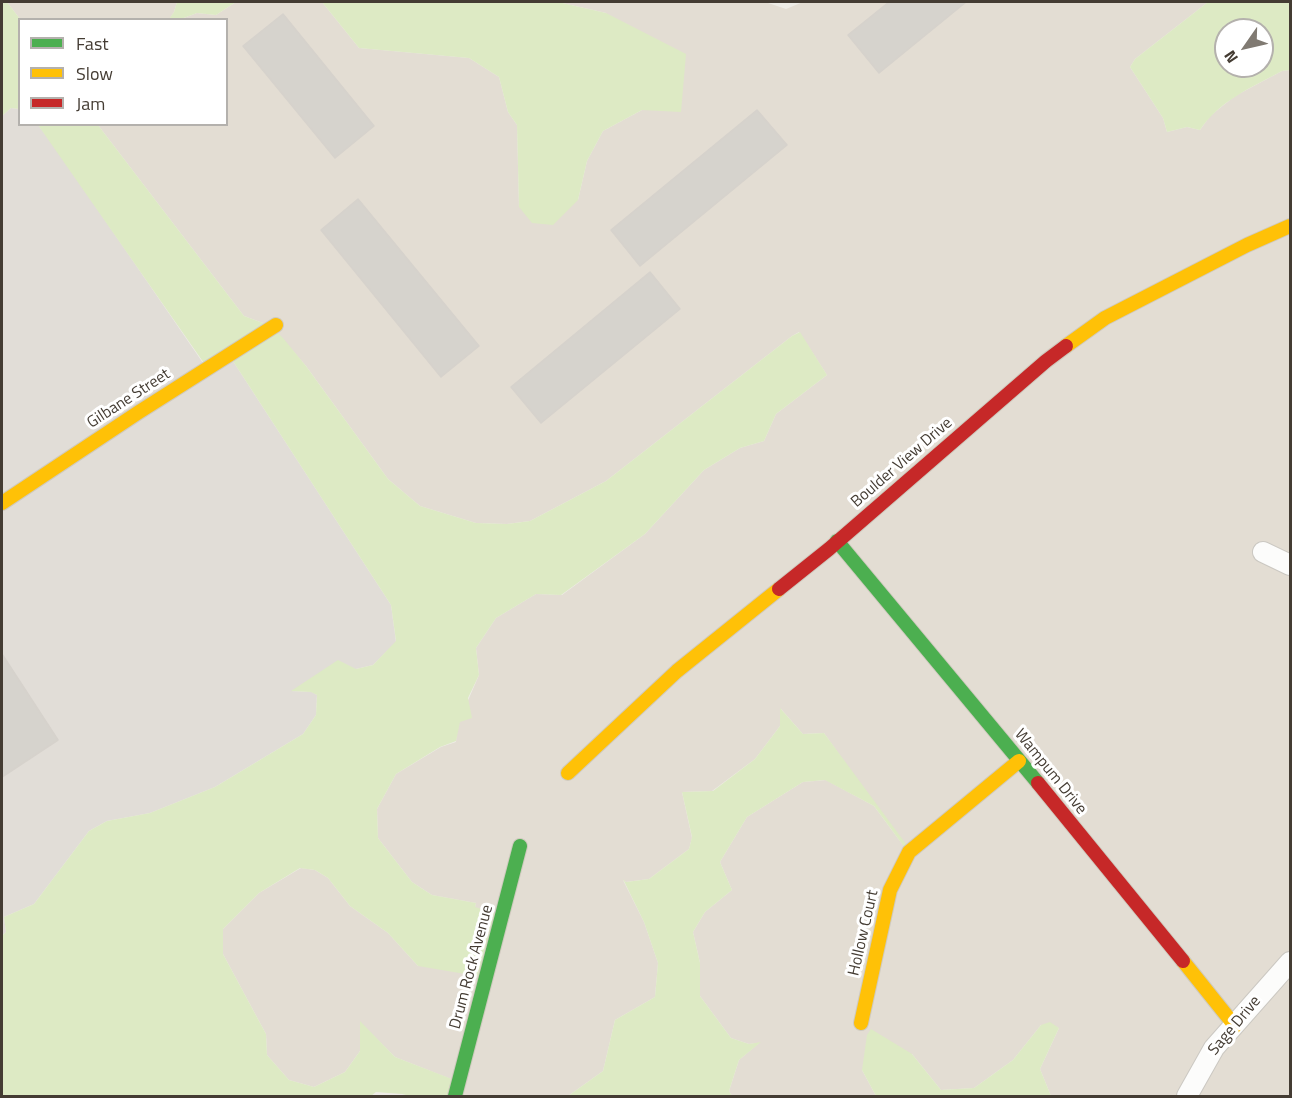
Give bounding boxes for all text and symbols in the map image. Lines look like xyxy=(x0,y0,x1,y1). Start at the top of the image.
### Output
legend xyxy=(18,18,228,126)
north arrow xyxy=(1214,18,1274,78)
text: Fast xyxy=(76,30,109,57)
text: N xyxy=(1218,46,1244,68)
text: Slow xyxy=(76,60,113,87)
text: Jam xyxy=(76,90,105,117)
street label: Gilbane Street xyxy=(84,365,174,433)
street label: Boulder View Drive xyxy=(848,414,956,512)
street label: Wampum Drive xyxy=(1010,725,1090,819)
street label: Hollow Court xyxy=(845,888,883,978)
street label: Drum Rock Avenue xyxy=(446,903,498,1031)
street label: Sage Drive xyxy=(1205,992,1265,1060)

